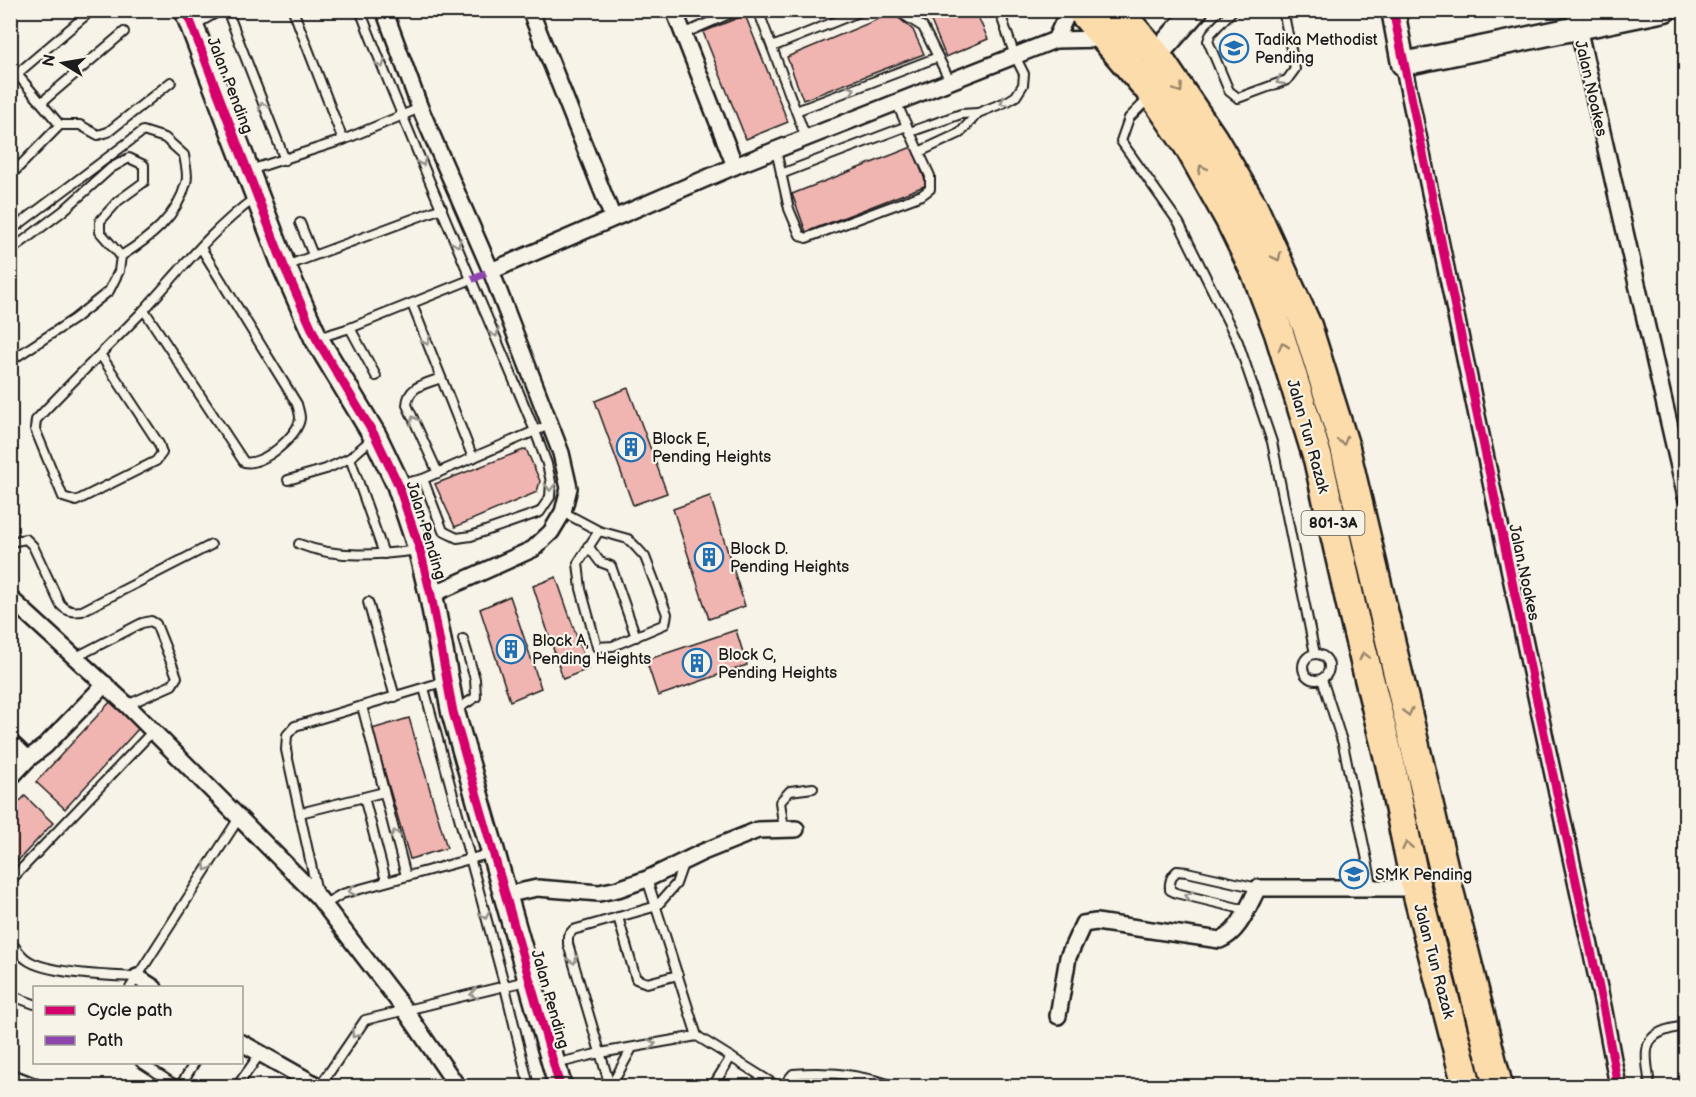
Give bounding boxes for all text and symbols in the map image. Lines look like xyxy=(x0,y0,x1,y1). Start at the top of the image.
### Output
place label: Tadika Methodist Pending xyxy=(1255,31,1378,68)
school or university icon: Tadika Methodist Pending xyxy=(1218,32,1250,64)
north arrow xyxy=(33,33,93,93)
street label: Jalan Pending xyxy=(202,34,257,137)
street label: Jalan Noakes xyxy=(1570,38,1611,138)
text: N xyxy=(39,53,60,68)
one-way arrow xyxy=(373,58,386,68)
one-way arrow xyxy=(1276,74,1286,85)
one-way arrow xyxy=(1172,83,1184,93)
one-way arrow xyxy=(845,85,856,97)
one-way arrow xyxy=(999,95,1010,107)
one-way arrow xyxy=(258,101,271,111)
one-way arrow xyxy=(414,156,426,167)
one-way arrow xyxy=(1198,165,1209,175)
one-way arrow xyxy=(450,237,462,248)
one-way arrow xyxy=(1269,251,1281,262)
one-way arrow xyxy=(487,327,499,338)
one-way arrow xyxy=(419,335,431,346)
one-way arrow xyxy=(1278,341,1290,352)
street label: Jalan Tun Razak xyxy=(1282,377,1333,496)
one-way arrow xyxy=(409,415,421,426)
place label: Block E, Pending Heights xyxy=(652,430,771,467)
building icon: Block E, Pending Heights xyxy=(615,431,647,463)
one-way arrow xyxy=(1336,435,1348,446)
street label: Jalan Pending xyxy=(402,479,450,582)
one-way arrow xyxy=(544,482,556,491)
road number: 801-3A xyxy=(1302,511,1364,535)
street label: Jalan Noakes xyxy=(1504,522,1543,622)
place label: Block D. Pending Heights xyxy=(730,540,849,577)
building icon: Block D. Pending Heights xyxy=(693,541,725,573)
place label: Block A, Pending Heights xyxy=(532,632,651,669)
building icon: Block A, Pending Heights xyxy=(495,633,527,665)
place label: Block C, Pending Heights xyxy=(718,646,837,683)
building icon: Block C, Pending Heights xyxy=(681,647,713,679)
one-way arrow xyxy=(1358,652,1371,662)
one-way arrow xyxy=(1400,707,1413,717)
one-way arrow xyxy=(390,829,402,840)
one-way arrow xyxy=(1401,842,1414,852)
school or university icon: SMK Pending xyxy=(1338,858,1370,890)
one-way arrow xyxy=(204,861,215,872)
place label: SMK Pending xyxy=(1375,866,1472,885)
one-way arrow xyxy=(347,884,358,896)
one-way arrow xyxy=(1185,891,1195,904)
street label: Jalan Tun Razak xyxy=(1409,902,1458,1021)
one-way arrow xyxy=(478,909,490,920)
street label: Jalan Pending xyxy=(526,948,573,1051)
one-way arrow xyxy=(566,954,578,965)
legend xyxy=(33,986,243,1064)
one-way arrow xyxy=(469,987,479,1000)
text: Cycle path xyxy=(87,1000,173,1021)
one-way arrow xyxy=(351,1027,362,1038)
text: Path xyxy=(87,1030,123,1051)
one-way arrow xyxy=(647,1038,657,1051)

